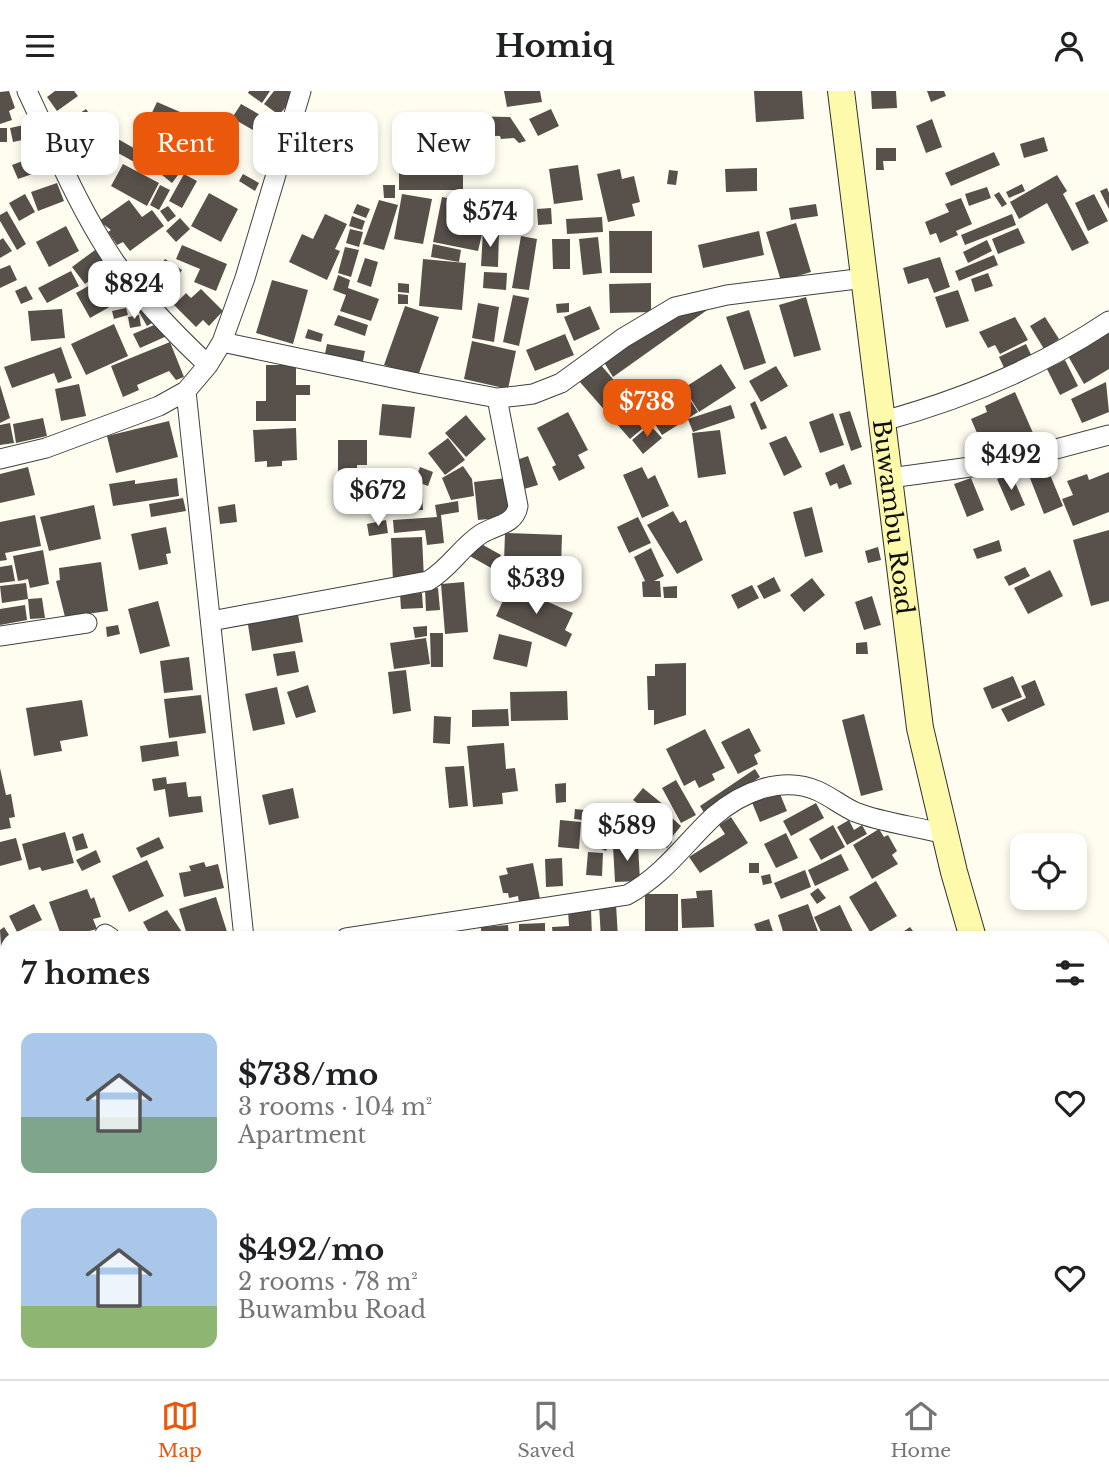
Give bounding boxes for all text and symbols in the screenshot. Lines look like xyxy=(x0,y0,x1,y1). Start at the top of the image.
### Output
text: Homiq xyxy=(495,26,614,66)
icon: menu xyxy=(21,27,59,65)
icon: person xyxy=(1050,27,1088,65)
chip: Buy xyxy=(21,112,119,175)
chip: Rent xyxy=(133,112,239,175)
chip: Filters xyxy=(253,112,378,175)
chip: New xyxy=(392,112,495,175)
pin: $574 xyxy=(449,190,531,249)
text: $574 xyxy=(462,198,518,226)
pin: $824 xyxy=(93,261,175,321)
text: $824 xyxy=(104,270,164,298)
pin: $738 xyxy=(606,379,688,439)
text: $738 xyxy=(619,388,675,416)
street label: Buwambu Road xyxy=(867,418,920,616)
pin: $492 xyxy=(970,433,1052,492)
text: $492 xyxy=(981,441,1041,469)
pin: $672 xyxy=(337,469,419,528)
text: $672 xyxy=(349,477,407,505)
pin: $539 xyxy=(495,557,577,616)
text: $539 xyxy=(507,565,565,593)
pin: $589 xyxy=(586,803,668,863)
text: $589 xyxy=(598,812,656,840)
map controls xyxy=(1010,833,1087,910)
button: locate xyxy=(1010,833,1087,910)
icon: filters xyxy=(1051,954,1089,992)
text: 7 homes xyxy=(21,955,150,992)
text: $738/mo xyxy=(238,1056,378,1093)
icon: home xyxy=(77,1061,161,1145)
icon: heart xyxy=(1051,1084,1089,1122)
text: 3 rooms · 104 m² xyxy=(238,1093,432,1121)
text: Apartment xyxy=(238,1121,366,1149)
text: $492/mo xyxy=(238,1231,384,1268)
icon: home xyxy=(77,1236,161,1320)
icon: heart xyxy=(1051,1259,1089,1297)
text: 2 rooms · 78 m² xyxy=(238,1268,418,1296)
text: Buwambu Road xyxy=(238,1296,426,1324)
tab: Map xyxy=(158,1397,202,1462)
tab: Saved xyxy=(518,1397,575,1462)
tab: Home xyxy=(890,1397,951,1462)

